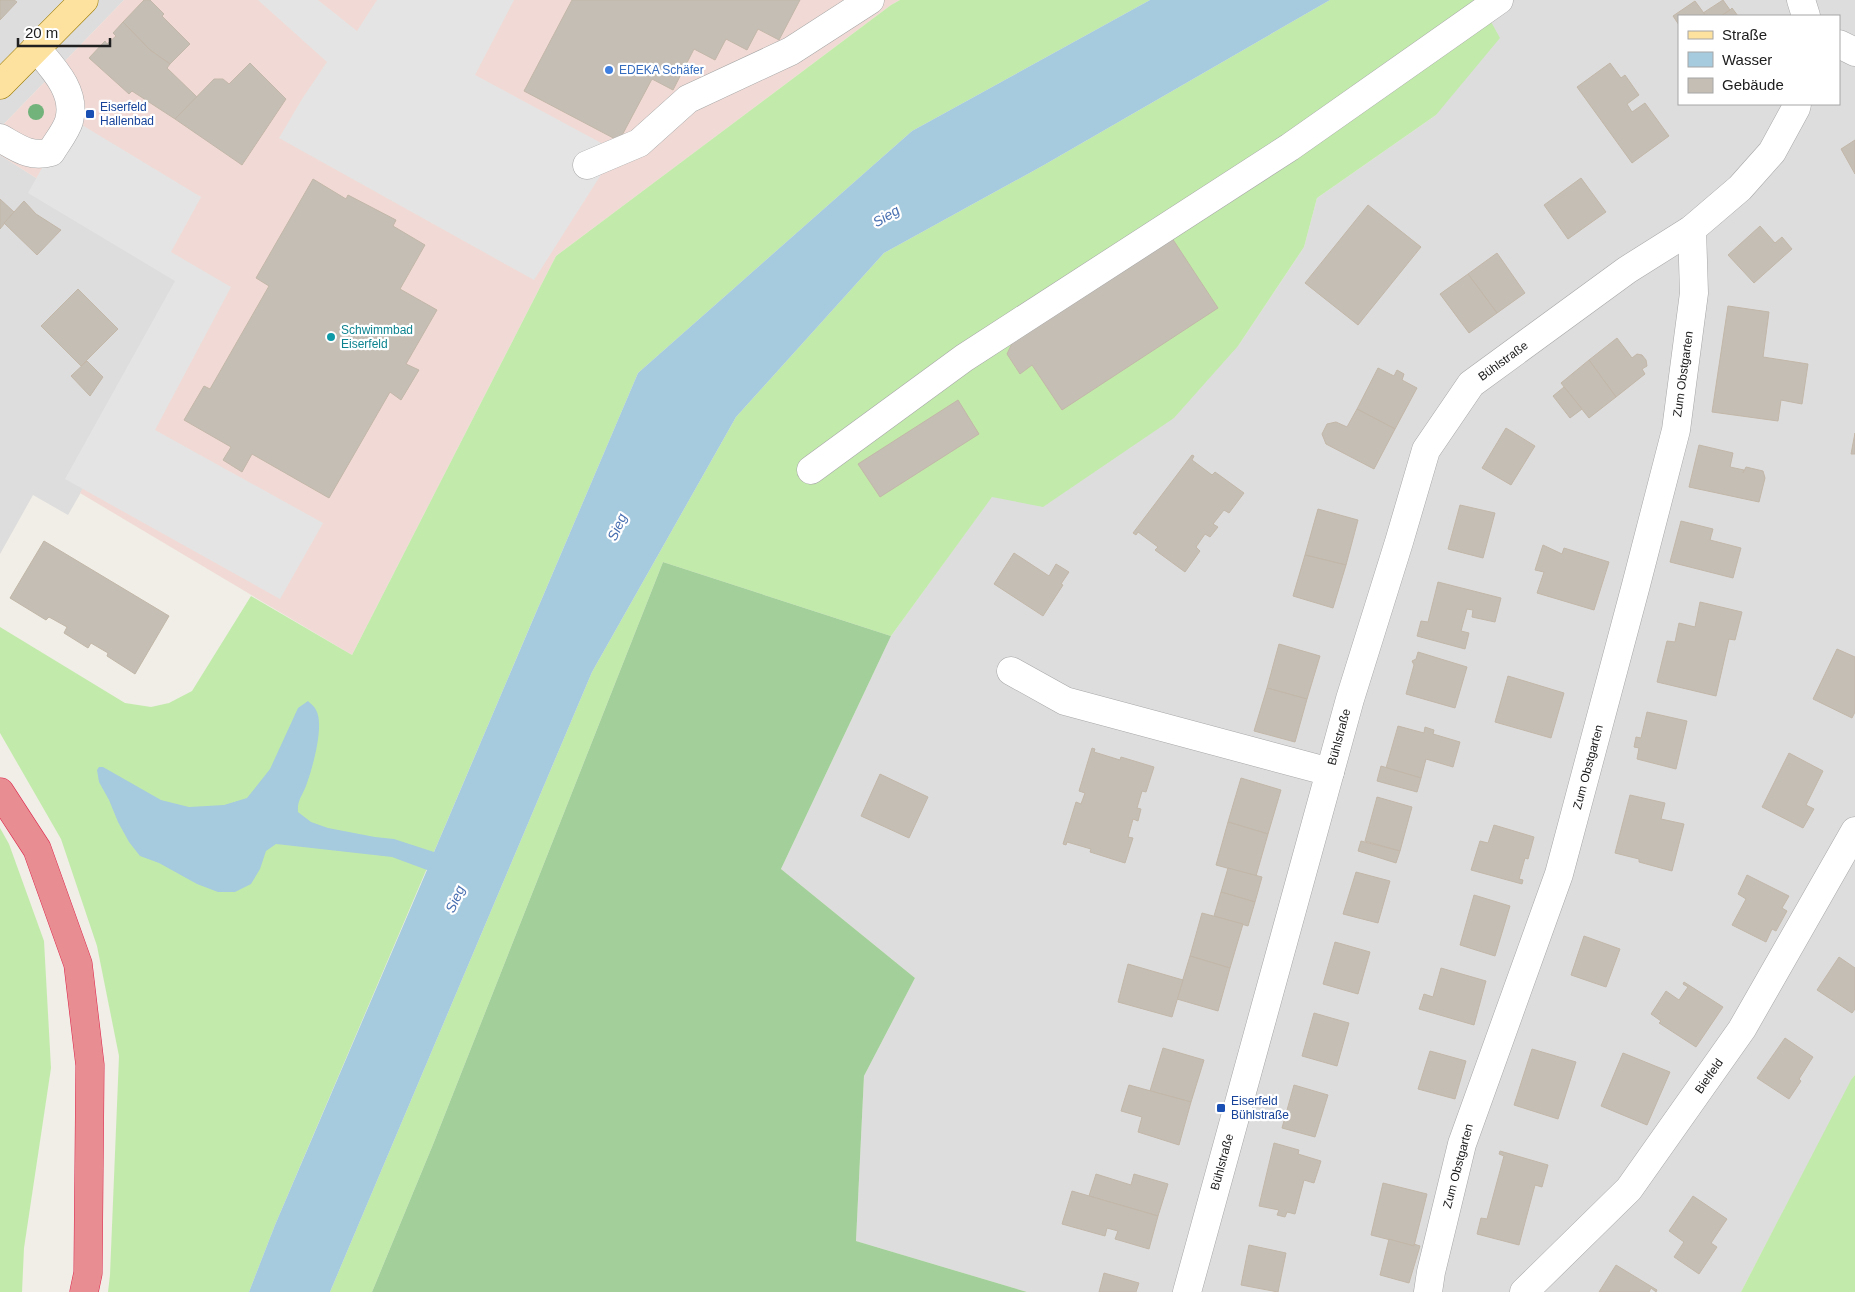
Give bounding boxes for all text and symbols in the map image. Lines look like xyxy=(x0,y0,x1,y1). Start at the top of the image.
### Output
scale bar xyxy=(18,15,110,47)
legend xyxy=(1678,15,1840,105)
text: 20 m xyxy=(25,24,58,41)
text: Straße xyxy=(1722,26,1767,43)
text: Wasser xyxy=(1722,51,1772,68)
place label: EDEKA Schäfer xyxy=(619,63,704,77)
marker: EDEKA Schäfer xyxy=(603,64,615,76)
text: Gebäude xyxy=(1722,76,1784,93)
place label: Eiserfeld Hallenbad xyxy=(100,100,154,128)
marker: Eiserfeld Hallenbad xyxy=(84,108,96,120)
water label: Sieg xyxy=(870,202,902,230)
place label: Schwimmbad Eiserfeld xyxy=(341,323,413,351)
street label: Zum Obstgarten xyxy=(1670,330,1696,418)
marker: Schwimmbad Eiserfeld xyxy=(325,331,337,343)
street label: Bühlstraße xyxy=(1475,338,1531,384)
water label: Sieg xyxy=(604,511,630,543)
street label: Bühlstraße xyxy=(1325,707,1353,767)
street label: Zum Obstgarten xyxy=(1570,723,1606,811)
water label: Sieg xyxy=(442,883,468,915)
street label: Bielfeld xyxy=(1692,1056,1726,1096)
place label: Eiserfeld Bühlstraße xyxy=(1231,1094,1289,1122)
marker: Eiserfeld Bühlstraße xyxy=(1215,1102,1227,1114)
street label: Zum Obstgarten xyxy=(1440,1122,1476,1210)
street label: Bühlstraße xyxy=(1208,1132,1236,1192)

